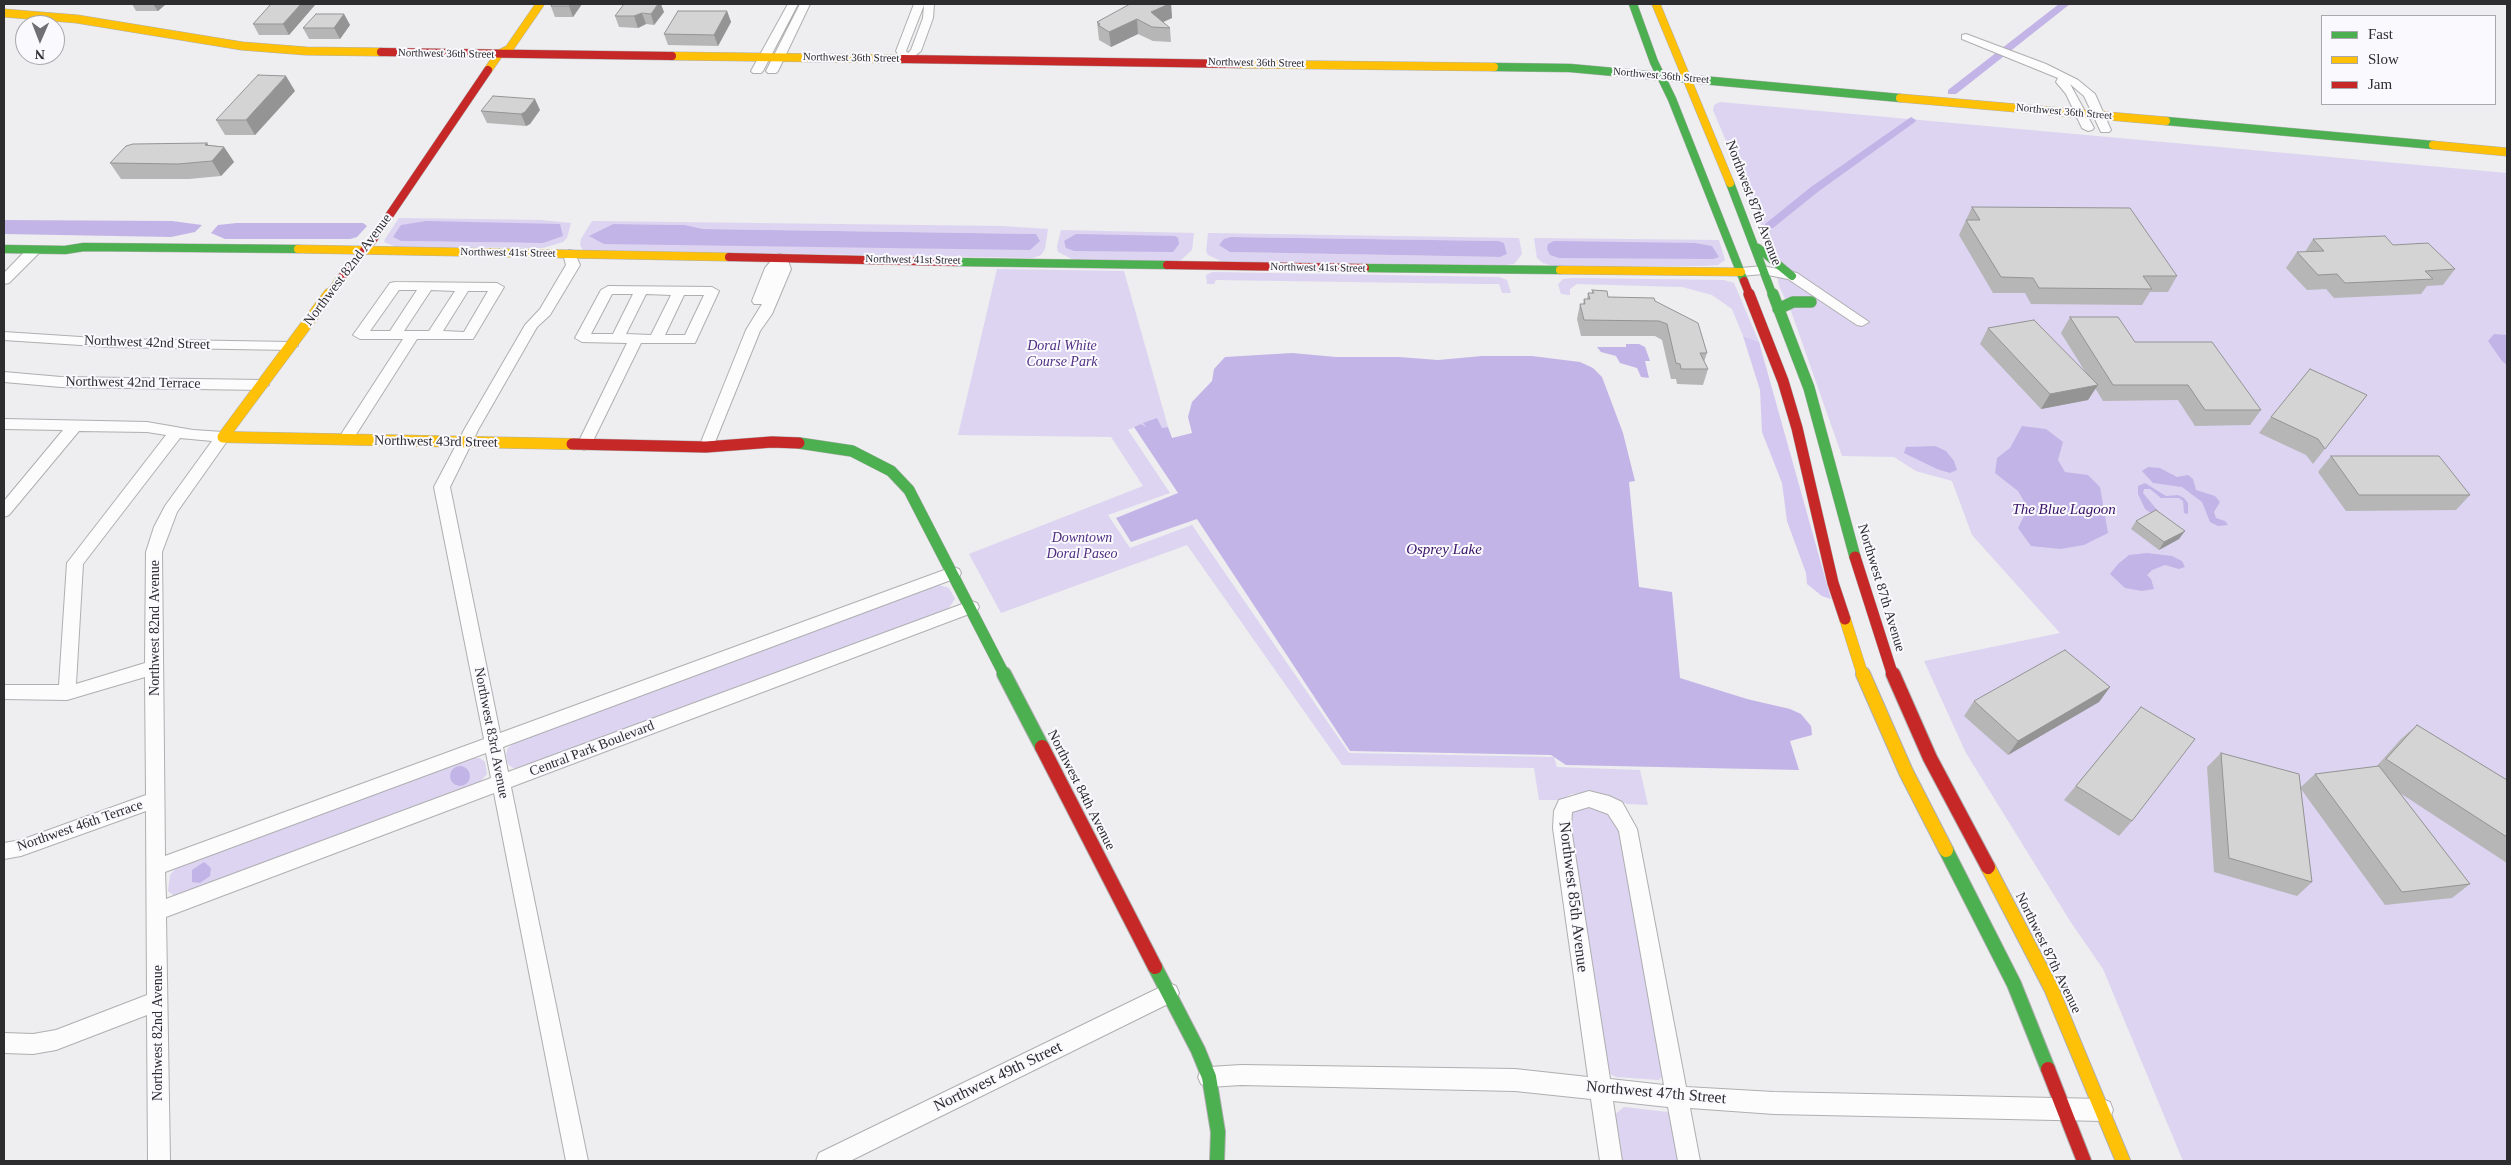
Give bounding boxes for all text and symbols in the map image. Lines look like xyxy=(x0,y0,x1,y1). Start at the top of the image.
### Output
north arrow xyxy=(15,15,65,65)
legend xyxy=(2321,15,2496,105)
text: Fast xyxy=(2368,26,2393,42)
text: N xyxy=(35,47,45,62)
street label: Northwest 36th Street xyxy=(398,47,494,61)
street label: Northwest 36th Street xyxy=(803,51,899,65)
text: Slow xyxy=(2368,51,2399,67)
street label: Northwest 36th Street xyxy=(1208,56,1304,70)
street label: Northwest 36th Street xyxy=(1612,65,1710,87)
text: Jam xyxy=(2368,76,2392,92)
street label: Northwest 36th Street xyxy=(2015,101,2113,123)
street label: Northwest 87th Avenue xyxy=(1721,138,1785,268)
street label: Northwest 82nd Avenue xyxy=(300,211,396,329)
street label: Northwest 41st Street xyxy=(460,246,556,260)
street label: Northwest 41st Street xyxy=(865,253,961,267)
street label: Northwest 41st Street xyxy=(1270,261,1366,275)
street label: Northwest 42nd Street xyxy=(84,332,210,354)
park label: Doral White Course Park xyxy=(1026,338,1098,371)
street label: Northwest 42nd Terrace xyxy=(65,373,201,393)
street label: Northwest 43rd Street xyxy=(374,433,498,451)
water label: The Blue Lagoon xyxy=(2012,501,2116,519)
street label: Northwest 87th Avenue xyxy=(1854,522,1908,654)
park label: Downtown Doral Paseo xyxy=(1046,530,1118,562)
water label: Osprey Lake xyxy=(1406,541,1482,559)
street label: Northwest 82nd Avenue xyxy=(147,560,163,696)
street label: Northwest 83rd Avenue xyxy=(470,666,512,800)
street label: Central Park Boulevard xyxy=(527,717,657,781)
street label: Northwest 84th Avenue xyxy=(1043,727,1119,853)
street label: Northwest 46th Terrace xyxy=(15,797,145,855)
street label: Northwest 85th Avenue xyxy=(1554,821,1592,973)
street label: Northwest 87th Avenue xyxy=(2011,890,2085,1016)
street label: Northwest 82nd Avenue xyxy=(150,965,166,1101)
street label: Northwest 49th Street xyxy=(931,1038,1065,1116)
street label: Northwest 47th Street xyxy=(1585,1077,1727,1109)

